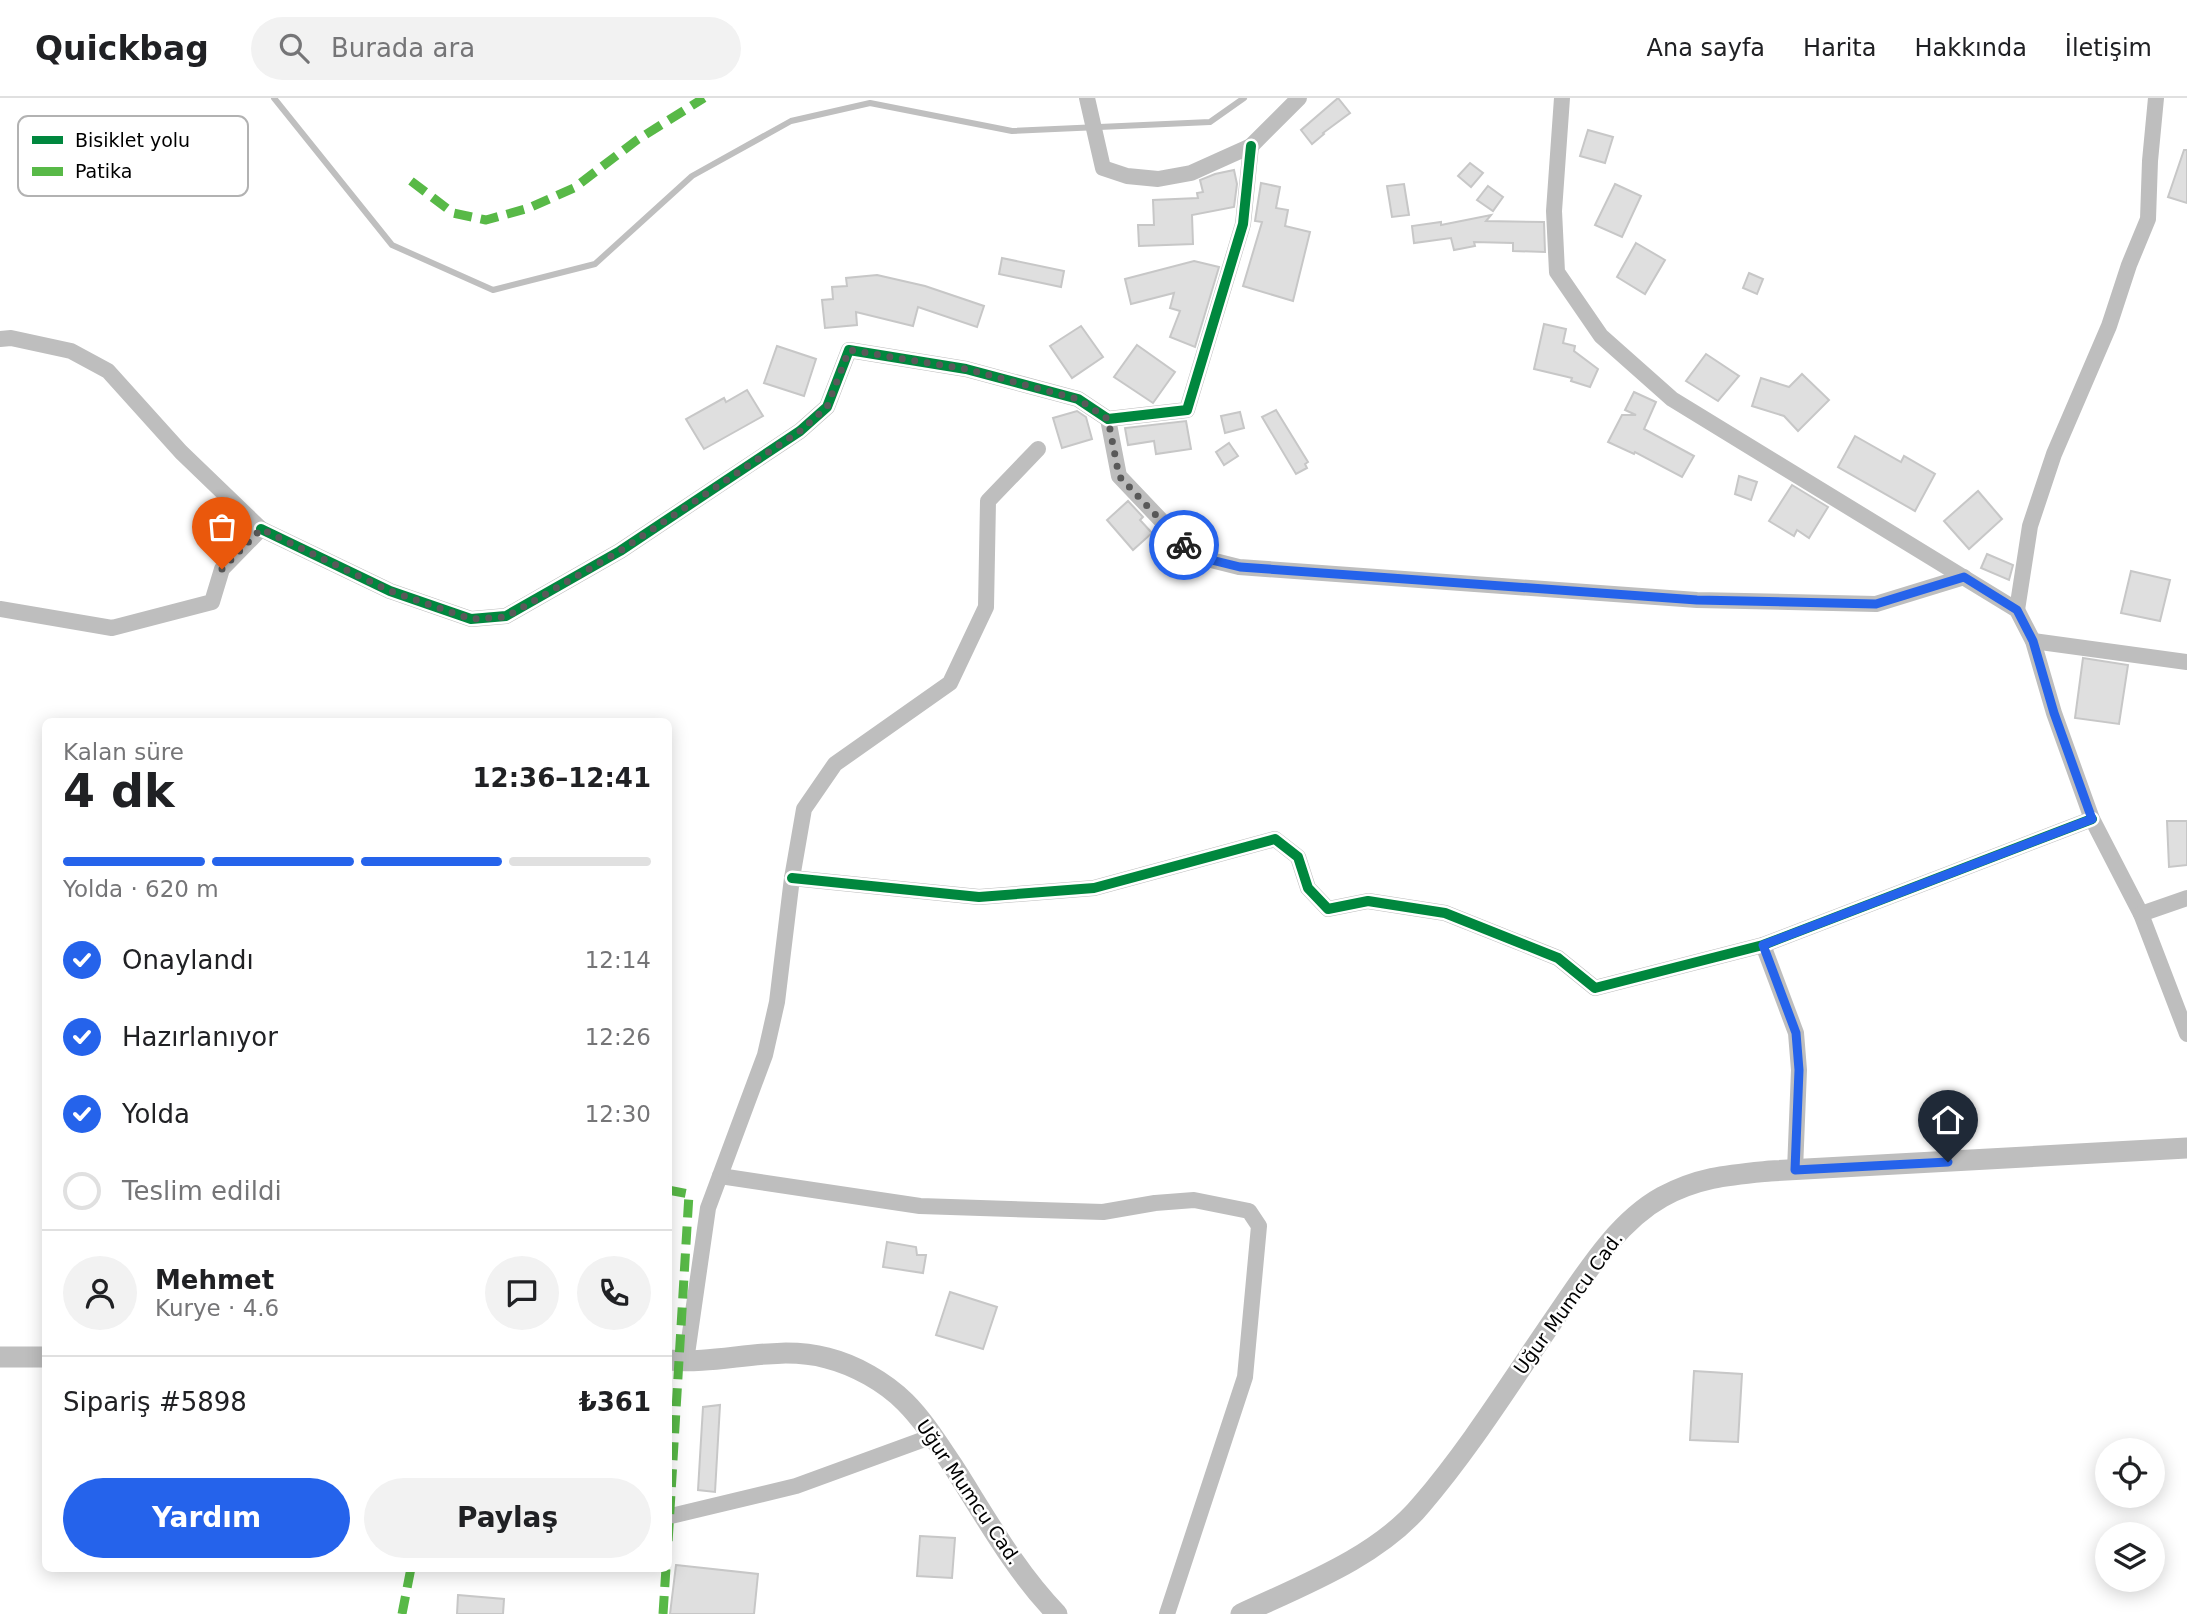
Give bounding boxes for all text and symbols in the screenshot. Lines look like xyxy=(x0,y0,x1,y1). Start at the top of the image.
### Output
search box xyxy=(251,17,741,80)
text: Quickbag xyxy=(35,29,209,68)
icon: search xyxy=(275,29,313,67)
text: Burada ara xyxy=(331,33,475,63)
text: Ana sayfa xyxy=(1647,34,1765,62)
text: Harita xyxy=(1803,34,1876,62)
text: Hakkında xyxy=(1914,34,2027,62)
text: İletişim xyxy=(2065,34,2152,62)
legend xyxy=(18,116,248,196)
text: Bisiklet yolu xyxy=(75,129,190,151)
text: Patika xyxy=(75,160,132,182)
pin xyxy=(192,497,252,569)
icon: bag xyxy=(203,508,241,546)
courier xyxy=(1149,510,1219,580)
icon: bike xyxy=(1165,526,1203,564)
text: Kalan süre xyxy=(63,739,184,765)
text: 12:36–12:41 xyxy=(472,763,651,793)
text: 4 dk xyxy=(63,764,175,818)
text: Yolda · 620 m xyxy=(63,876,219,902)
icon: check xyxy=(63,941,101,979)
text: Onaylandı xyxy=(122,945,254,975)
text: 12:14 xyxy=(585,947,651,973)
icon: check xyxy=(63,1018,101,1056)
text: Hazırlanıyor xyxy=(122,1022,278,1052)
text: 12:26 xyxy=(585,1024,651,1050)
pin xyxy=(1918,1090,1978,1162)
icon: check xyxy=(63,1095,101,1133)
text: Yolda xyxy=(122,1099,190,1129)
text: 12:30 xyxy=(585,1101,651,1127)
icon: home xyxy=(1929,1101,1967,1139)
text: Teslim edildi xyxy=(122,1176,282,1206)
street label: Uğur Mumcu Cad. xyxy=(1509,1228,1627,1378)
button: person xyxy=(63,1256,137,1330)
button: chat xyxy=(485,1256,559,1330)
button: phone xyxy=(577,1256,651,1330)
text: Mehmet xyxy=(155,1265,274,1295)
text: Kurye · 4.6 xyxy=(155,1295,279,1321)
text: Sipariş #5898 xyxy=(63,1387,247,1417)
text: ₺361 xyxy=(579,1387,651,1417)
street label: Uğur Mumcu Cad. xyxy=(912,1415,1026,1569)
map controls xyxy=(2095,1438,2165,1592)
button: locate xyxy=(2095,1438,2165,1508)
button: Yardım xyxy=(63,1478,350,1558)
button: Paylaş xyxy=(364,1478,651,1558)
button: layers xyxy=(2095,1522,2165,1592)

